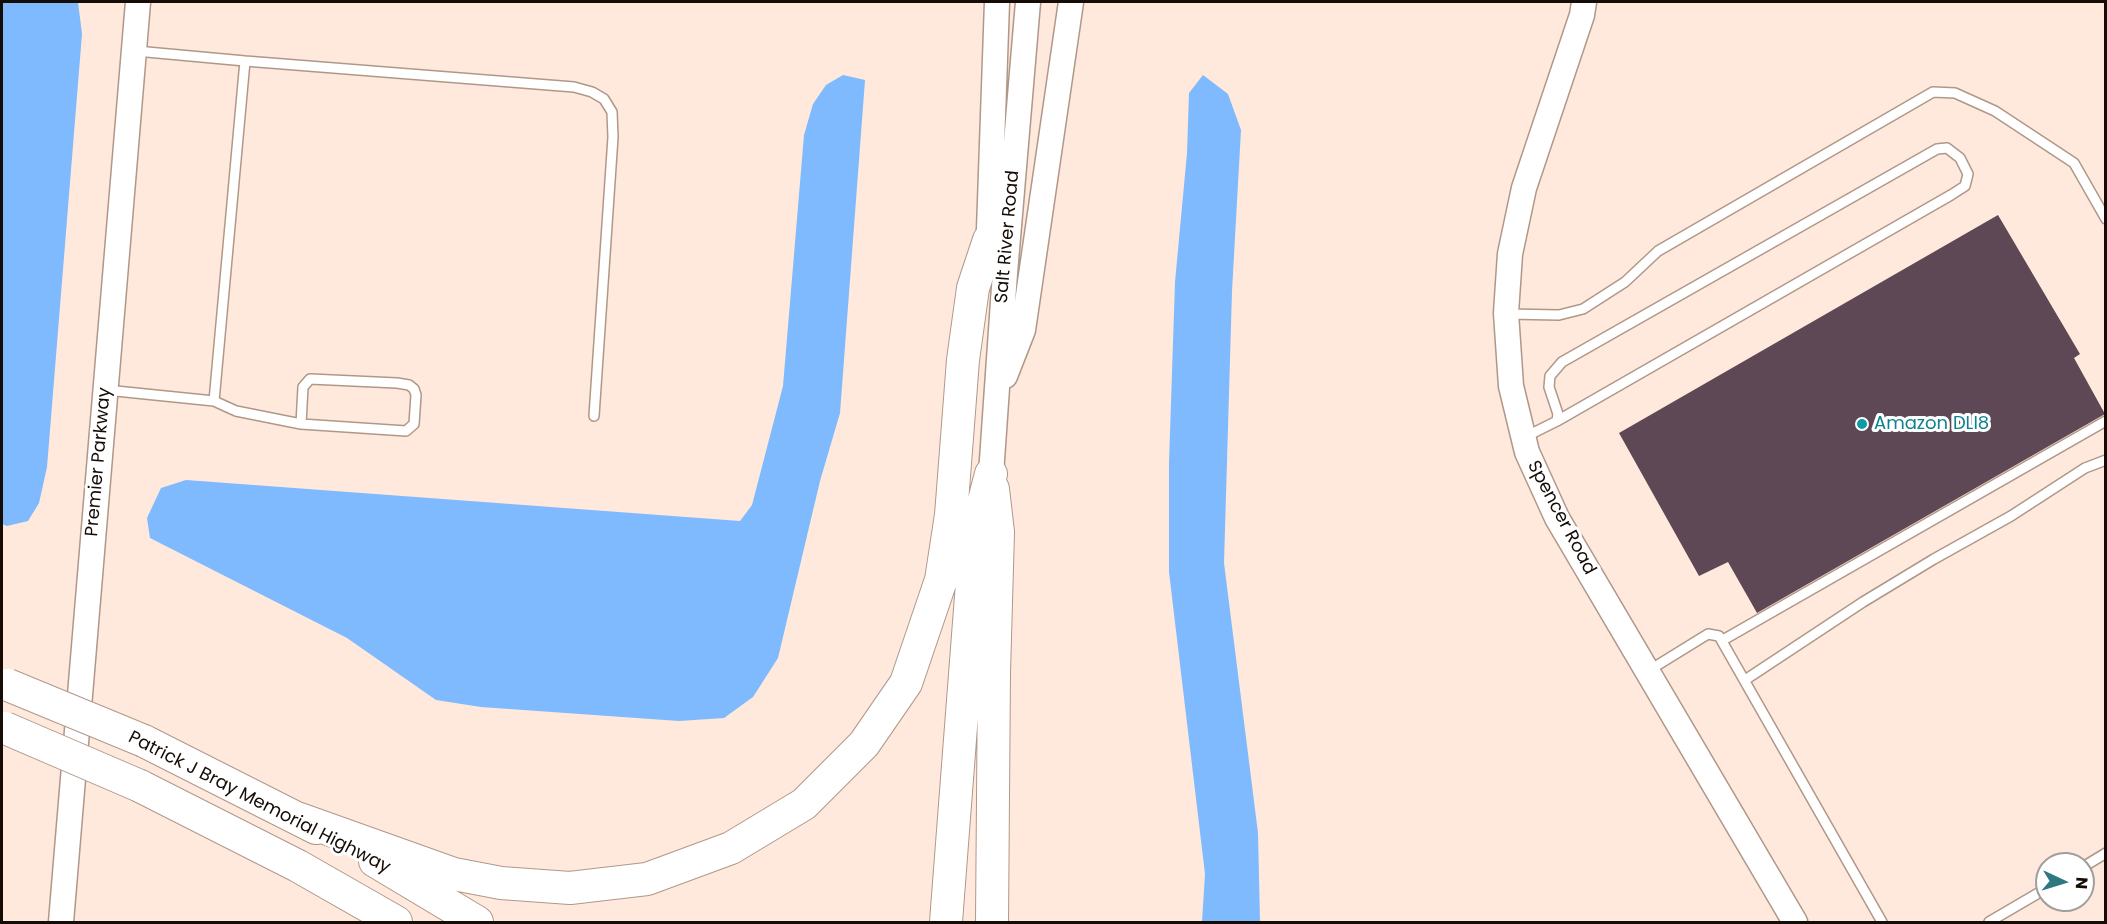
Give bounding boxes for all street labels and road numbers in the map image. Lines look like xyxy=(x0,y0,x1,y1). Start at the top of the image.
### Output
street label: Salt River Road xyxy=(991,170,1025,304)
street label: Premier Parkway xyxy=(82,387,116,537)
street label: Spencer Road xyxy=(1522,457,1600,579)
street label: Patrick J Bray Memorial Highway xyxy=(124,727,394,879)

